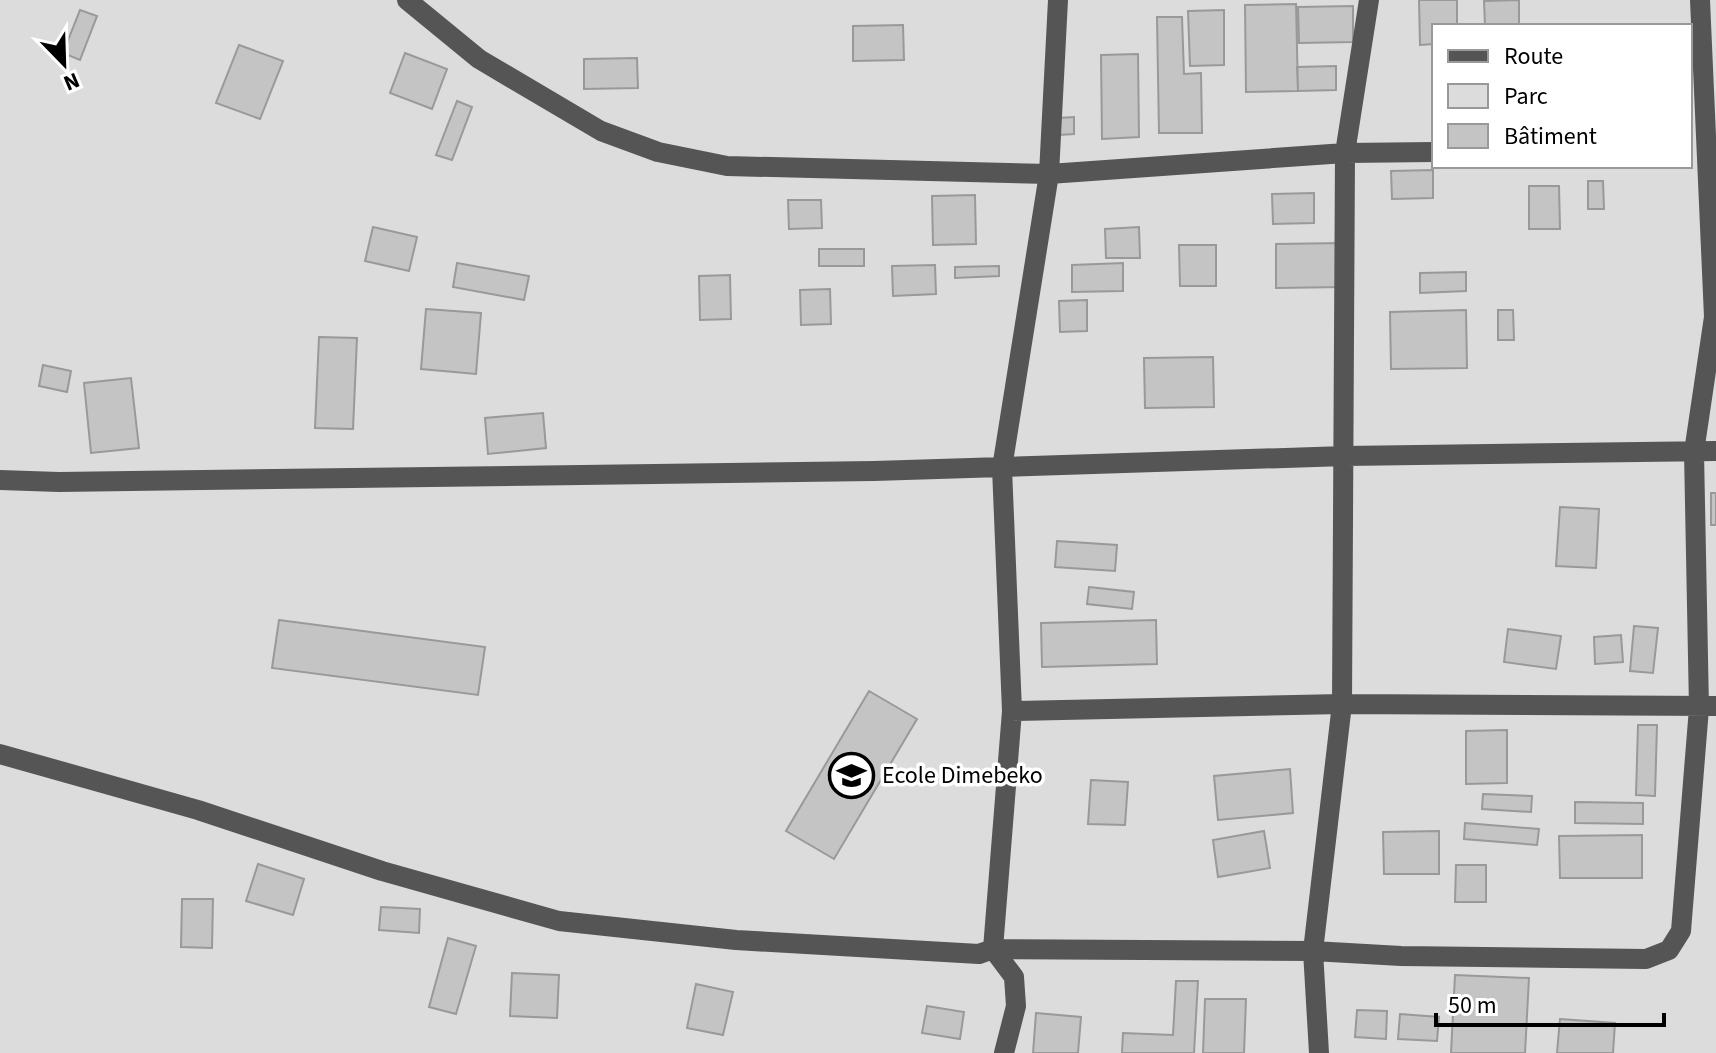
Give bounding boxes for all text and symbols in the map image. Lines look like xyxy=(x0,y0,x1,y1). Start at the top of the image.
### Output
north arrow xyxy=(24,24,104,104)
legend xyxy=(1432,24,1692,168)
text: Route xyxy=(1504,39,1563,74)
text: N xyxy=(58,64,84,99)
text: Parc xyxy=(1504,79,1548,114)
text: Bâtiment xyxy=(1504,119,1597,154)
school or university icon: Ecole Dimebeko xyxy=(827,751,875,799)
place label: Ecole Dimebeko xyxy=(882,758,1043,793)
scale bar xyxy=(1436,977,1664,1027)
text: 50 m xyxy=(1448,988,1497,1023)

